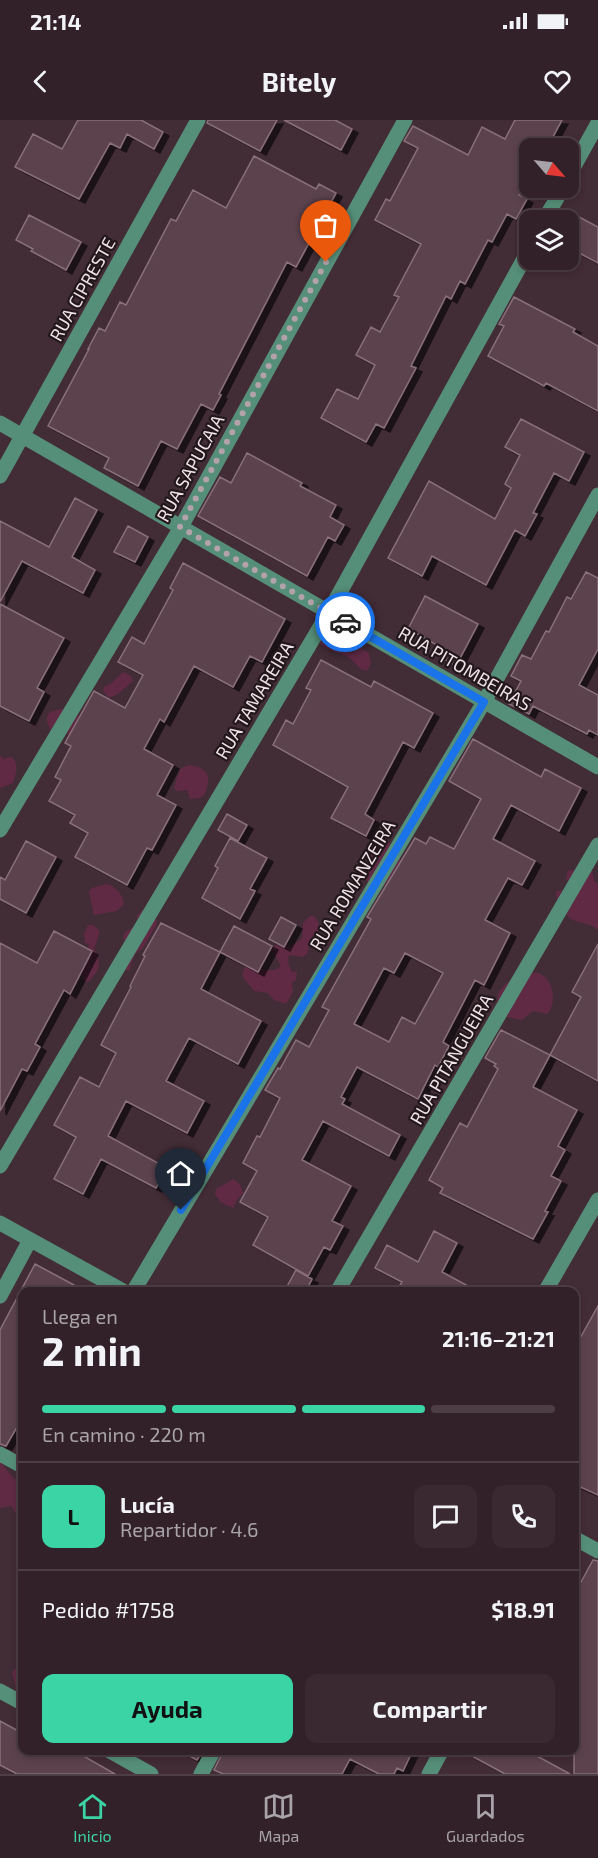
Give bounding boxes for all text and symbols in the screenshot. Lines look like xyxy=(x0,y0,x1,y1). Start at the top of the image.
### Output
text: 21:14 xyxy=(30,8,81,34)
icon: back xyxy=(24,65,57,98)
text: Bitely xyxy=(262,65,336,97)
icon: heart xyxy=(541,65,574,98)
north arrow xyxy=(519,138,579,198)
map controls xyxy=(519,138,579,270)
pin xyxy=(300,200,351,262)
icon: bag xyxy=(309,209,342,242)
button: layers xyxy=(519,210,579,270)
street label: RUA CIPRESTE xyxy=(44,233,120,345)
street label: RUA SAPUCAIA xyxy=(152,410,229,525)
courier xyxy=(315,592,375,652)
icon: car xyxy=(329,606,362,639)
street label: RUA PITOMBEIRAS xyxy=(395,621,535,715)
street label: RUA TAMAREIRA xyxy=(210,637,298,763)
street label: RUA ROMANZEIRA xyxy=(304,815,400,954)
street label: RUA PITANGUEIRA xyxy=(405,989,498,1128)
pin xyxy=(155,1148,206,1210)
icon: home xyxy=(164,1157,197,1190)
text: Llega en xyxy=(42,1304,118,1328)
text: 21:16–21:21 xyxy=(442,1325,555,1351)
text: 2 min xyxy=(42,1327,142,1374)
text: En camino · 220 m xyxy=(42,1422,206,1446)
button: chat xyxy=(414,1485,477,1548)
button: phone xyxy=(492,1485,555,1548)
text: Lucía xyxy=(120,1491,175,1517)
text: L xyxy=(68,1503,79,1529)
text: Repartidor · 4.6 xyxy=(120,1517,259,1541)
text: Pedido #1758 xyxy=(42,1596,175,1622)
text: $18.91 xyxy=(491,1596,555,1622)
button: Ayuda xyxy=(42,1674,293,1743)
button: Compartir xyxy=(305,1674,555,1743)
tab: Inicio xyxy=(73,1790,112,1845)
tab: Mapa xyxy=(258,1790,299,1845)
tab: Guardados xyxy=(446,1790,525,1845)

